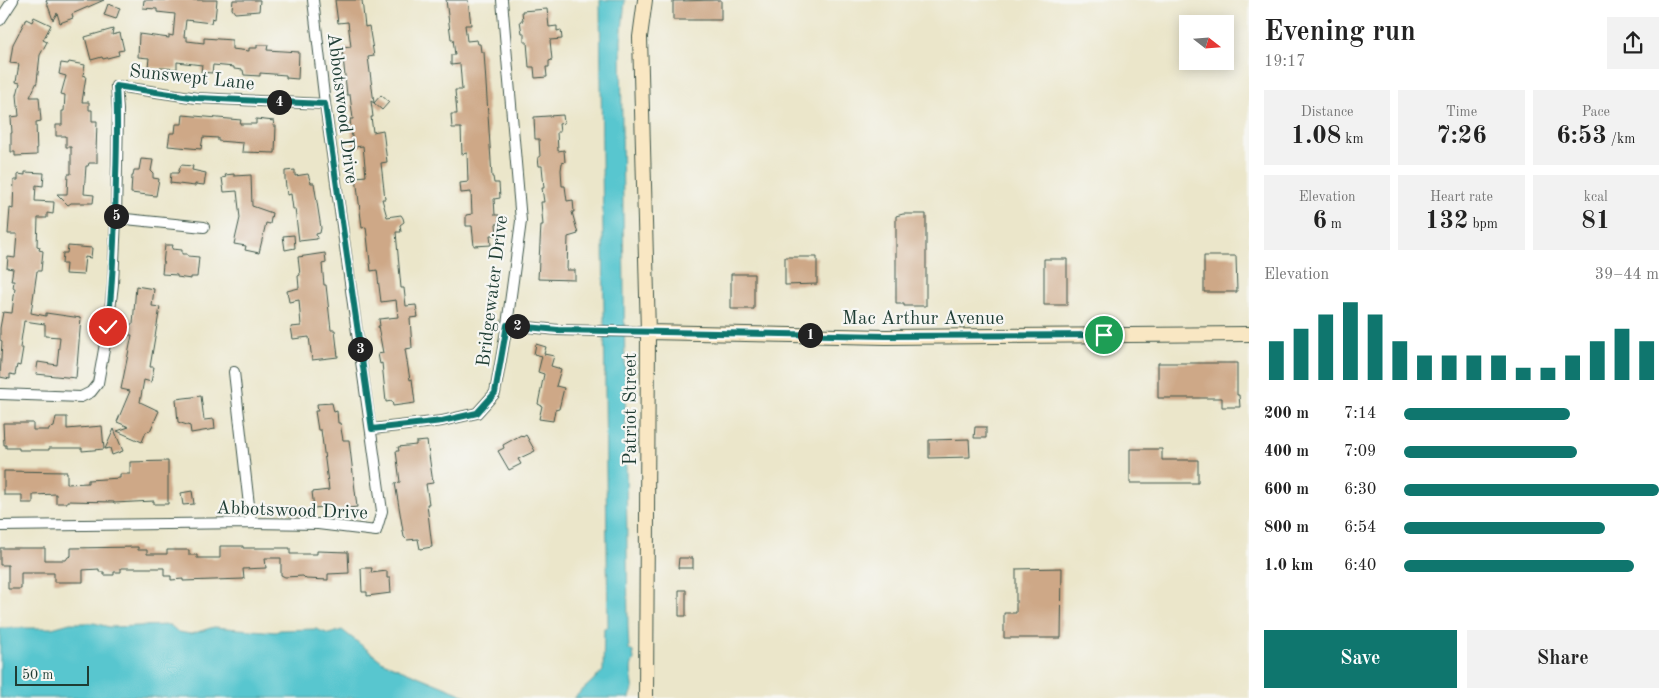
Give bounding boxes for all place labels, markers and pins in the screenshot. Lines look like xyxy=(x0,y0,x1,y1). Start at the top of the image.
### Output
pin: 4 xyxy=(266,90,292,114)
pin: 5 xyxy=(104,204,128,228)
pin xyxy=(87,306,129,348)
pin: 2 xyxy=(504,314,530,338)
pin xyxy=(1083,314,1125,356)
pin: 1 xyxy=(798,322,822,348)
pin: 3 xyxy=(348,336,372,362)

